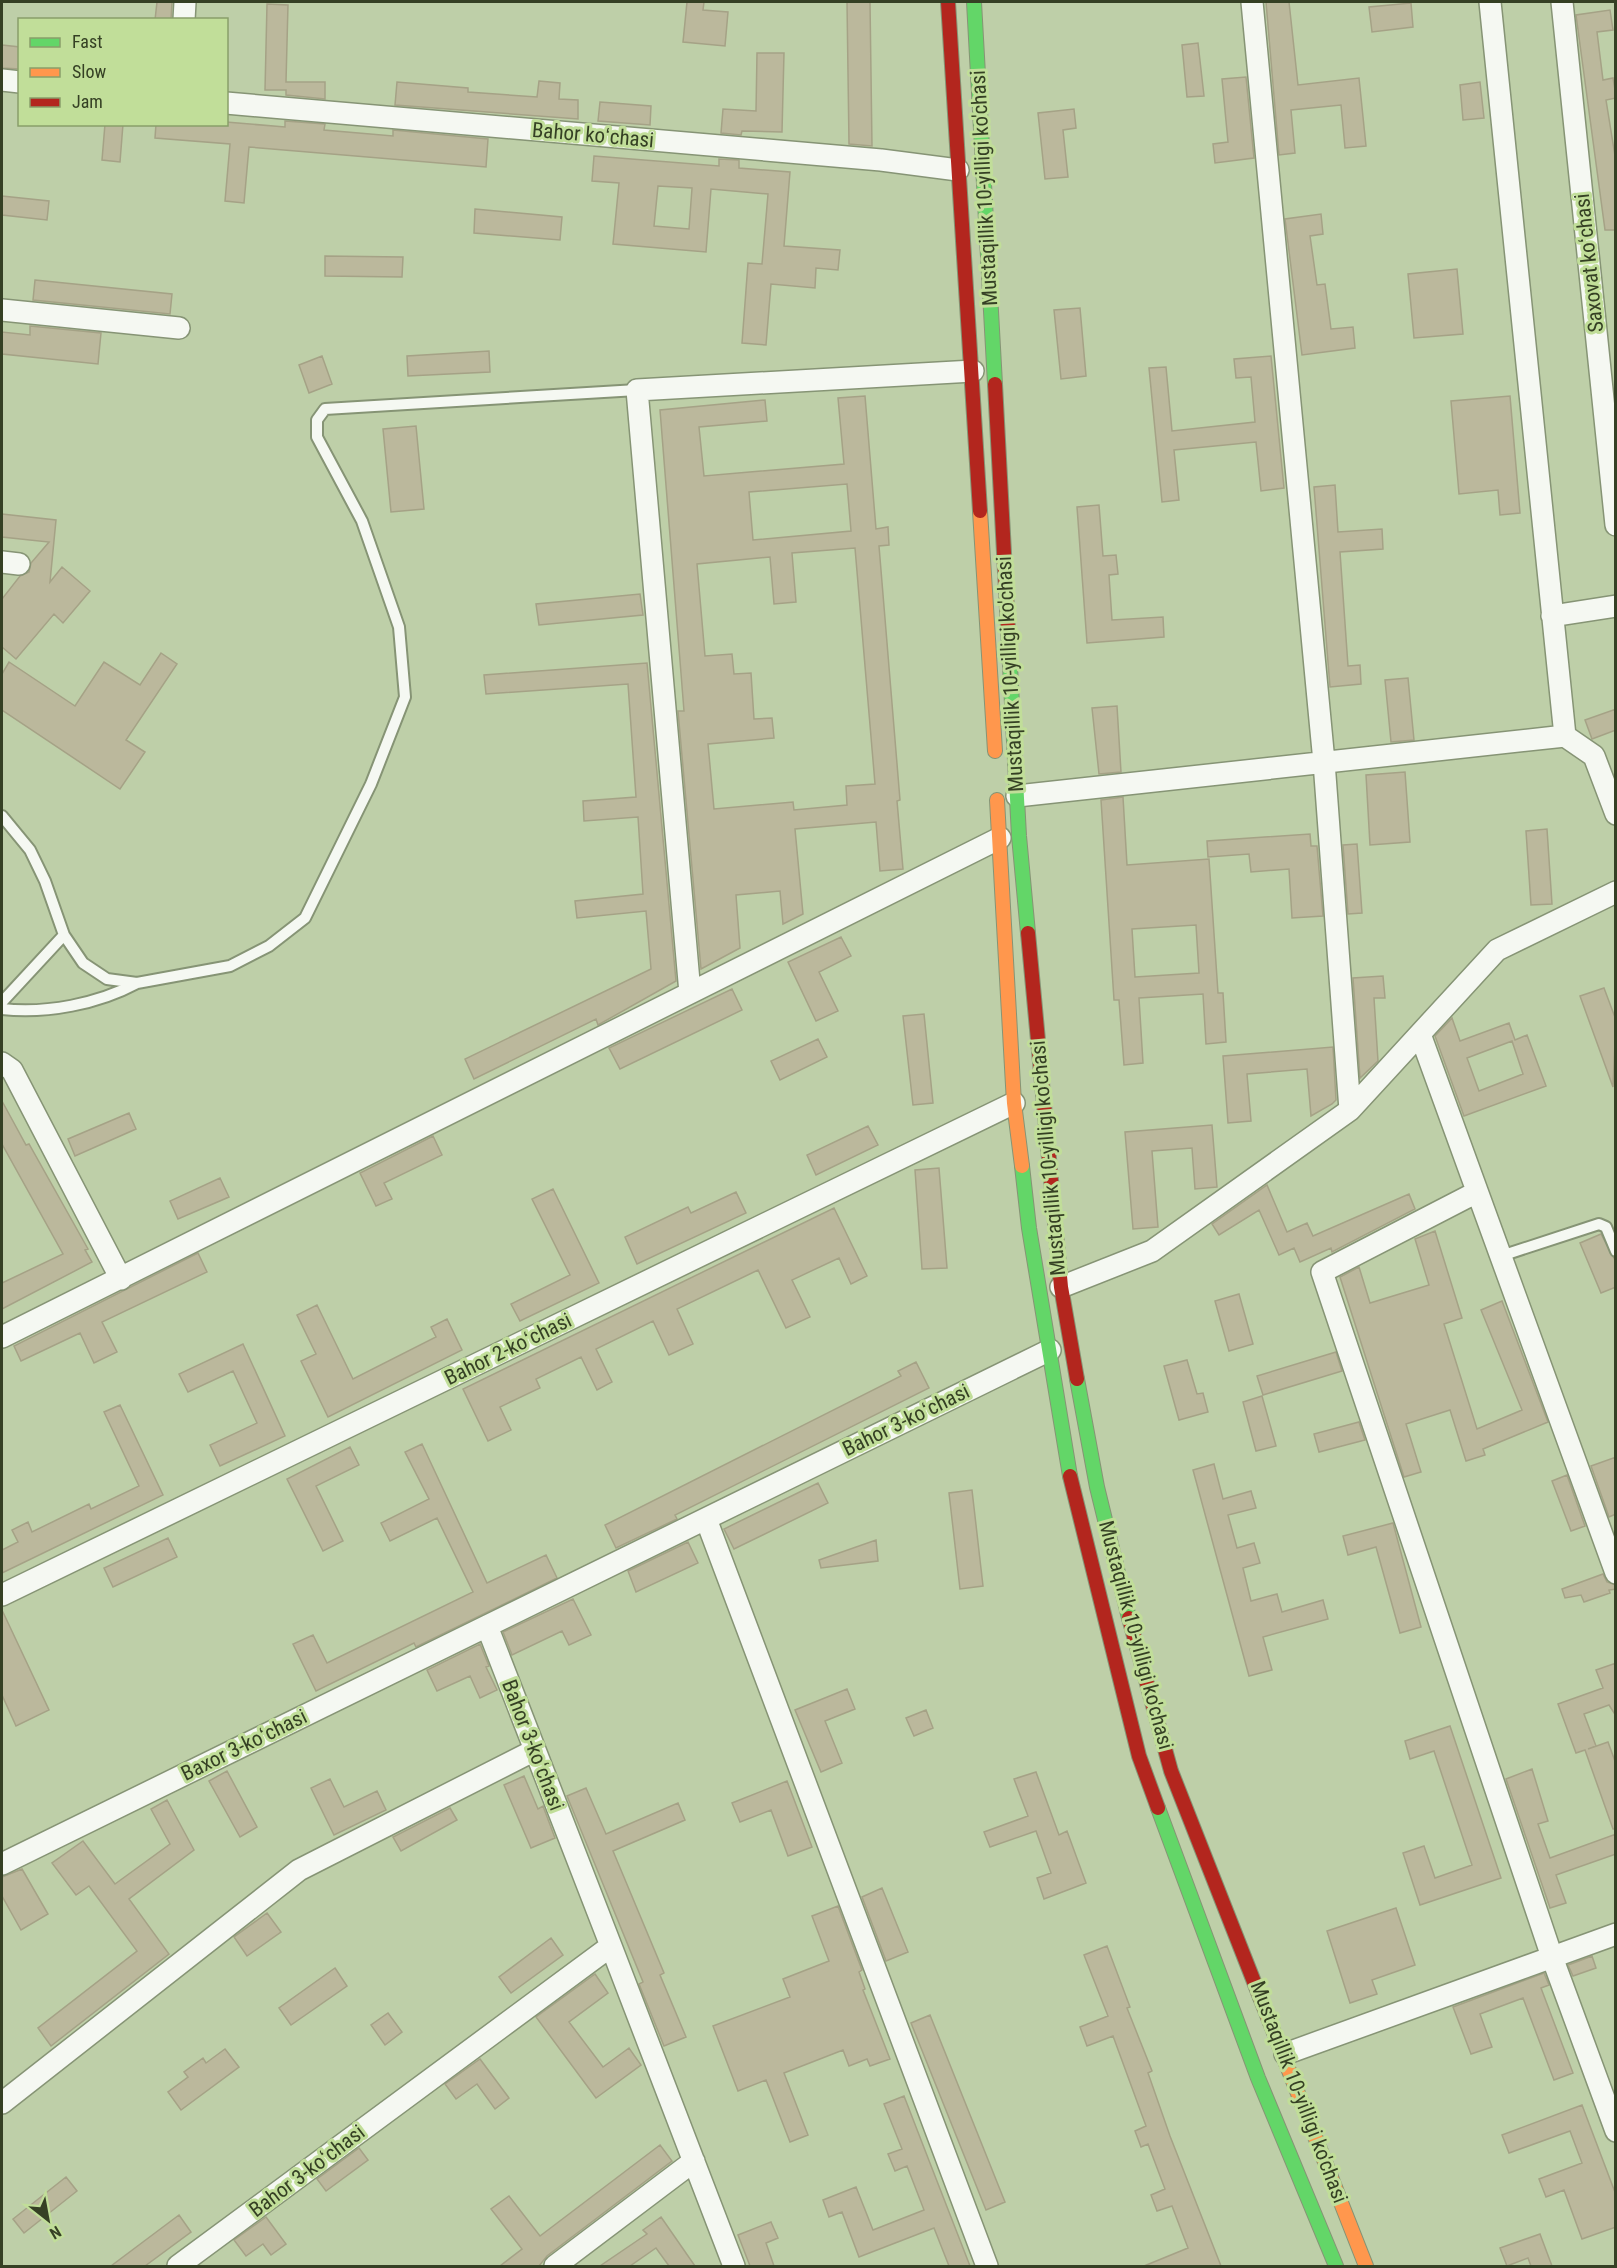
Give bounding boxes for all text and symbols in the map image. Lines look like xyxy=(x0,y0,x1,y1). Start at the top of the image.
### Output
legend xyxy=(18,18,228,126)
text: Fast xyxy=(72,31,103,52)
text: Slow xyxy=(72,61,107,82)
street label: Mustaqillik 10-yilligi ko'chasi xyxy=(966,70,1002,306)
text: Jam xyxy=(72,91,103,112)
street label: Bahor koʻchasi xyxy=(531,118,655,152)
street label: Saxovat koʻchasi xyxy=(1570,193,1608,333)
street label: Mustaqillik 10-yilligi ko'chasi xyxy=(992,556,1028,792)
street label: Mustaqillik 10-yilligi ko'chasi xyxy=(1026,1039,1070,1277)
street label: Bahor 2-koʻchasi xyxy=(441,1308,575,1390)
street label: Bahor 3-koʻchasi xyxy=(839,1379,973,1461)
street label: Mustaqillik 10-yilligi ko'chasi xyxy=(1094,1518,1178,1752)
street label: Bahor 3-koʻchasi xyxy=(497,1676,569,1814)
street label: Baxor 3-koʻchasi xyxy=(177,1704,311,1786)
street label: Mustaqillik 10-yilligi ko'chasi xyxy=(1246,1978,1352,2206)
street label: Bahor 3-koʻchasi xyxy=(245,2120,369,2222)
north arrow xyxy=(18,2190,78,2250)
text: N xyxy=(46,2222,65,2243)

